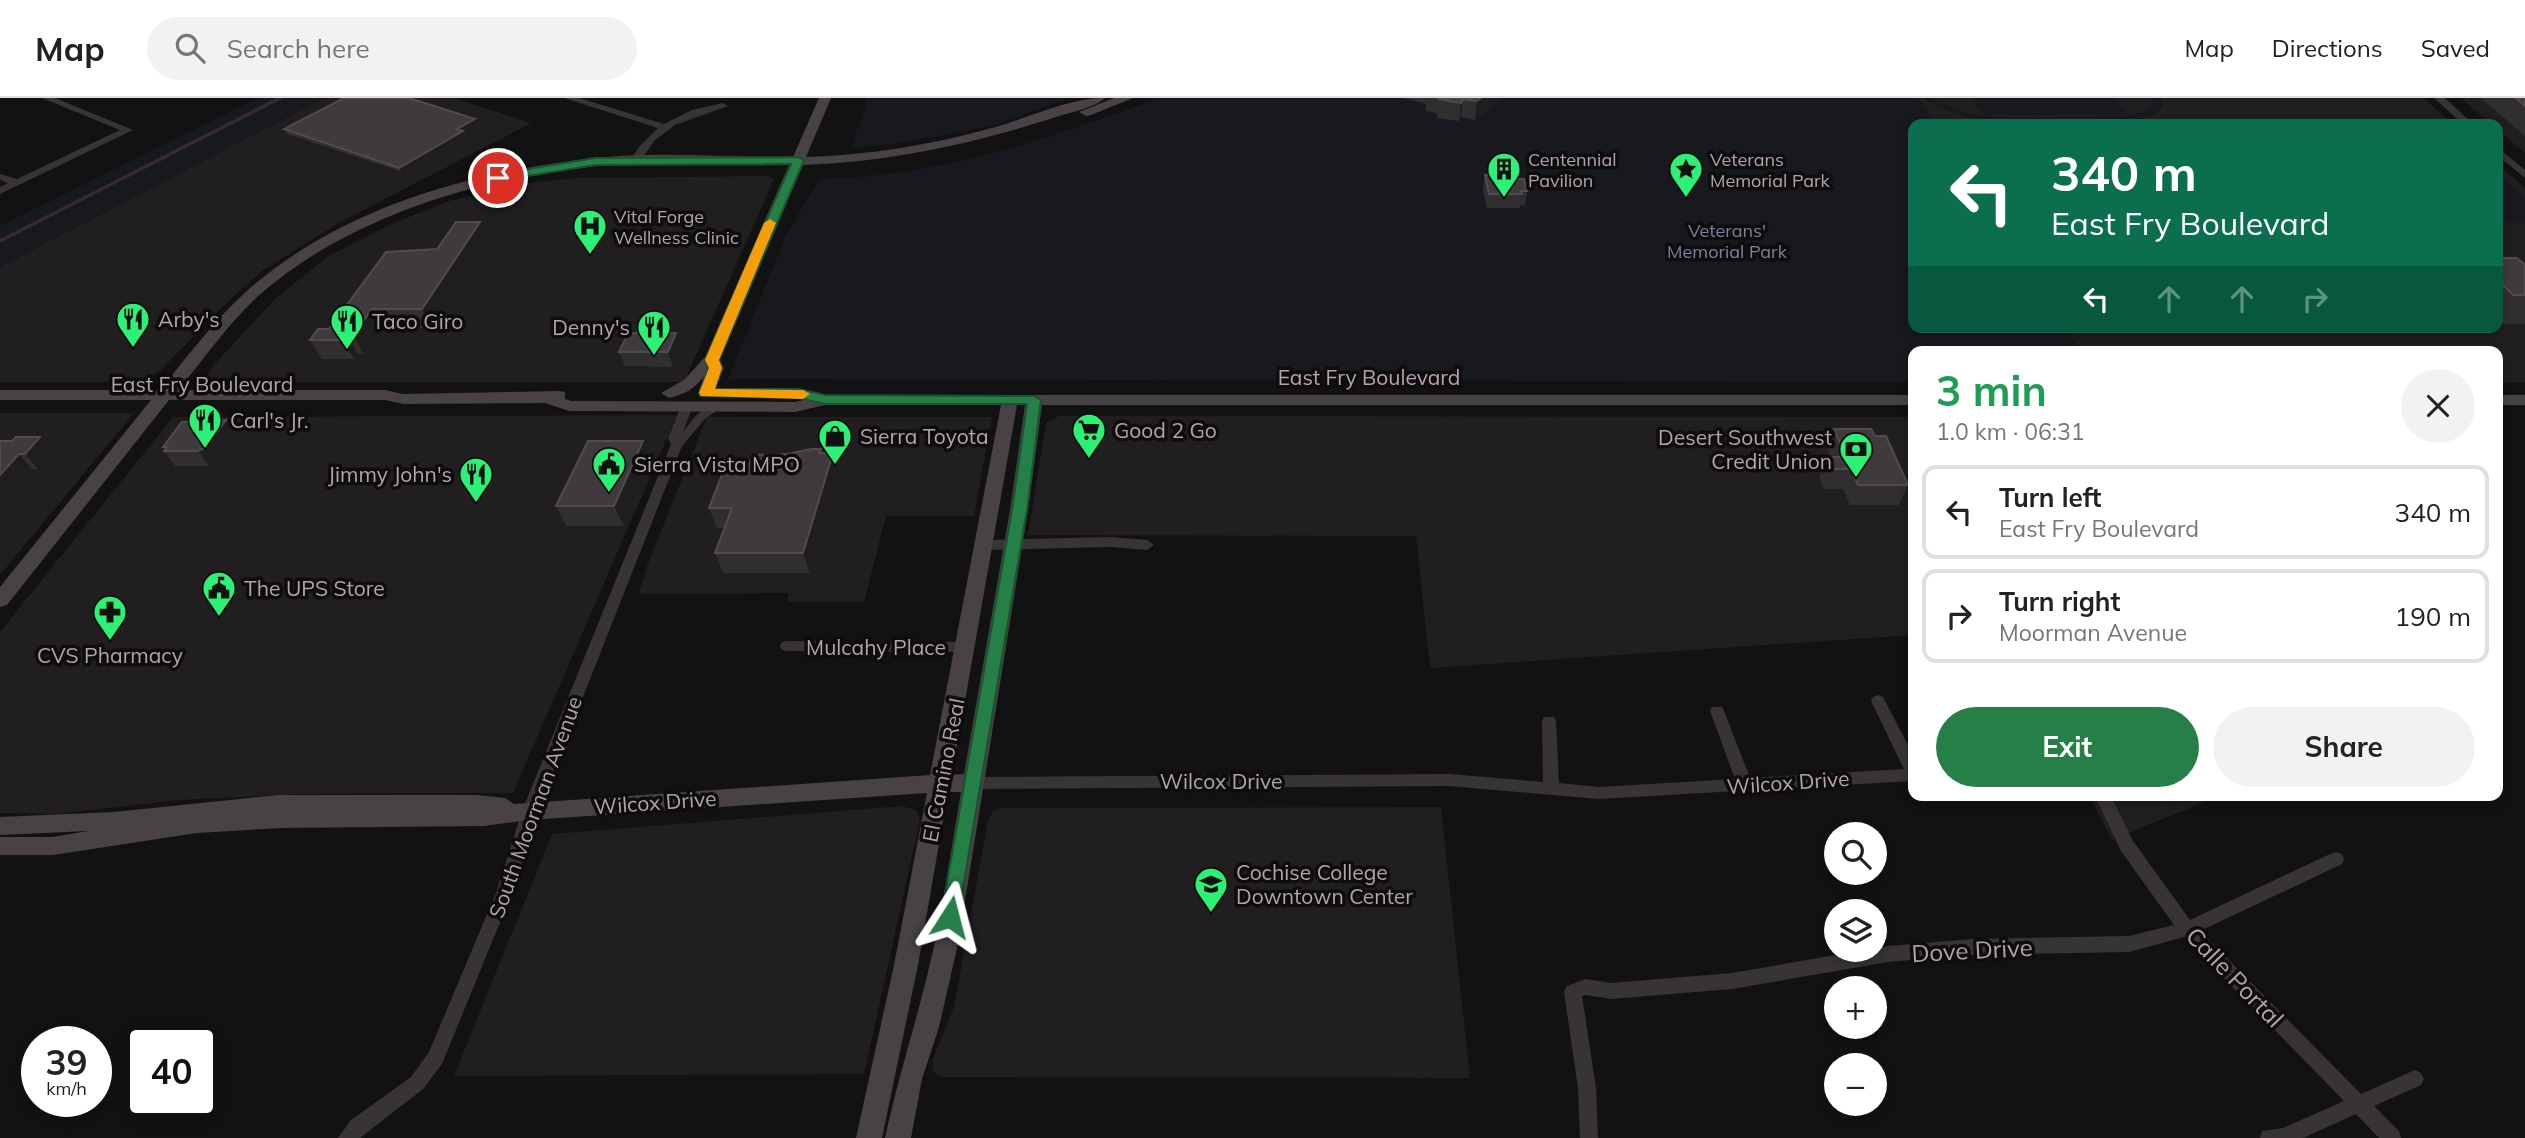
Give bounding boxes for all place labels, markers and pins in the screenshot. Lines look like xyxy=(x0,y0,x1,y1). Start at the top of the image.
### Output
pin xyxy=(468,148,528,208)
place label: Centennial Pavilion xyxy=(1528,148,1617,192)
place label: Veterans Memorial Park xyxy=(1710,148,1831,192)
building icon: Centennial Pavilion xyxy=(1485,150,1523,199)
place icon: Veterans Memorial Park xyxy=(1667,150,1705,199)
place label: Vital Forge Wellness Clinic xyxy=(614,205,739,249)
hospital icon: Vital Forge Wellness Clinic xyxy=(571,207,609,256)
restaurant icon: Arby's xyxy=(114,300,152,349)
restaurant icon: Taco Giro xyxy=(328,302,366,351)
place label: Arby's xyxy=(158,306,220,332)
place label: Taco Giro xyxy=(372,308,463,334)
restaurant icon: Denny's xyxy=(635,308,673,357)
place label: Denny's xyxy=(552,314,630,340)
restaurant icon: Carl's Jr. xyxy=(186,401,224,450)
place label: Carl's Jr. xyxy=(230,407,309,433)
supermarket icon: Good 2 Go xyxy=(1070,411,1108,460)
shop icon: Sierra Toyota xyxy=(816,417,854,466)
place label: Good 2 Go xyxy=(1114,417,1217,443)
place label: Sierra Toyota xyxy=(860,423,988,449)
place label: Desert Southwest Credit Union xyxy=(1658,424,1832,474)
bank icon: Desert Southwest Credit Union xyxy=(1837,430,1875,479)
public building icon: Sierra Vista MPO xyxy=(590,445,628,494)
place label: Sierra Vista MPO xyxy=(634,451,800,477)
restaurant icon: Jimmy John's xyxy=(457,455,495,504)
place label: Jimmy John's xyxy=(328,461,452,487)
public building icon: The UPS Store xyxy=(200,569,238,618)
place label: The UPS Store xyxy=(244,575,385,601)
pharmacy icon: CVS Pharmacy xyxy=(91,593,129,642)
place label: CVS Pharmacy xyxy=(37,642,183,668)
place label: Cochise College Downtown Center xyxy=(1236,859,1413,909)
school or university icon: Cochise College Downtown Center xyxy=(1192,865,1230,914)

